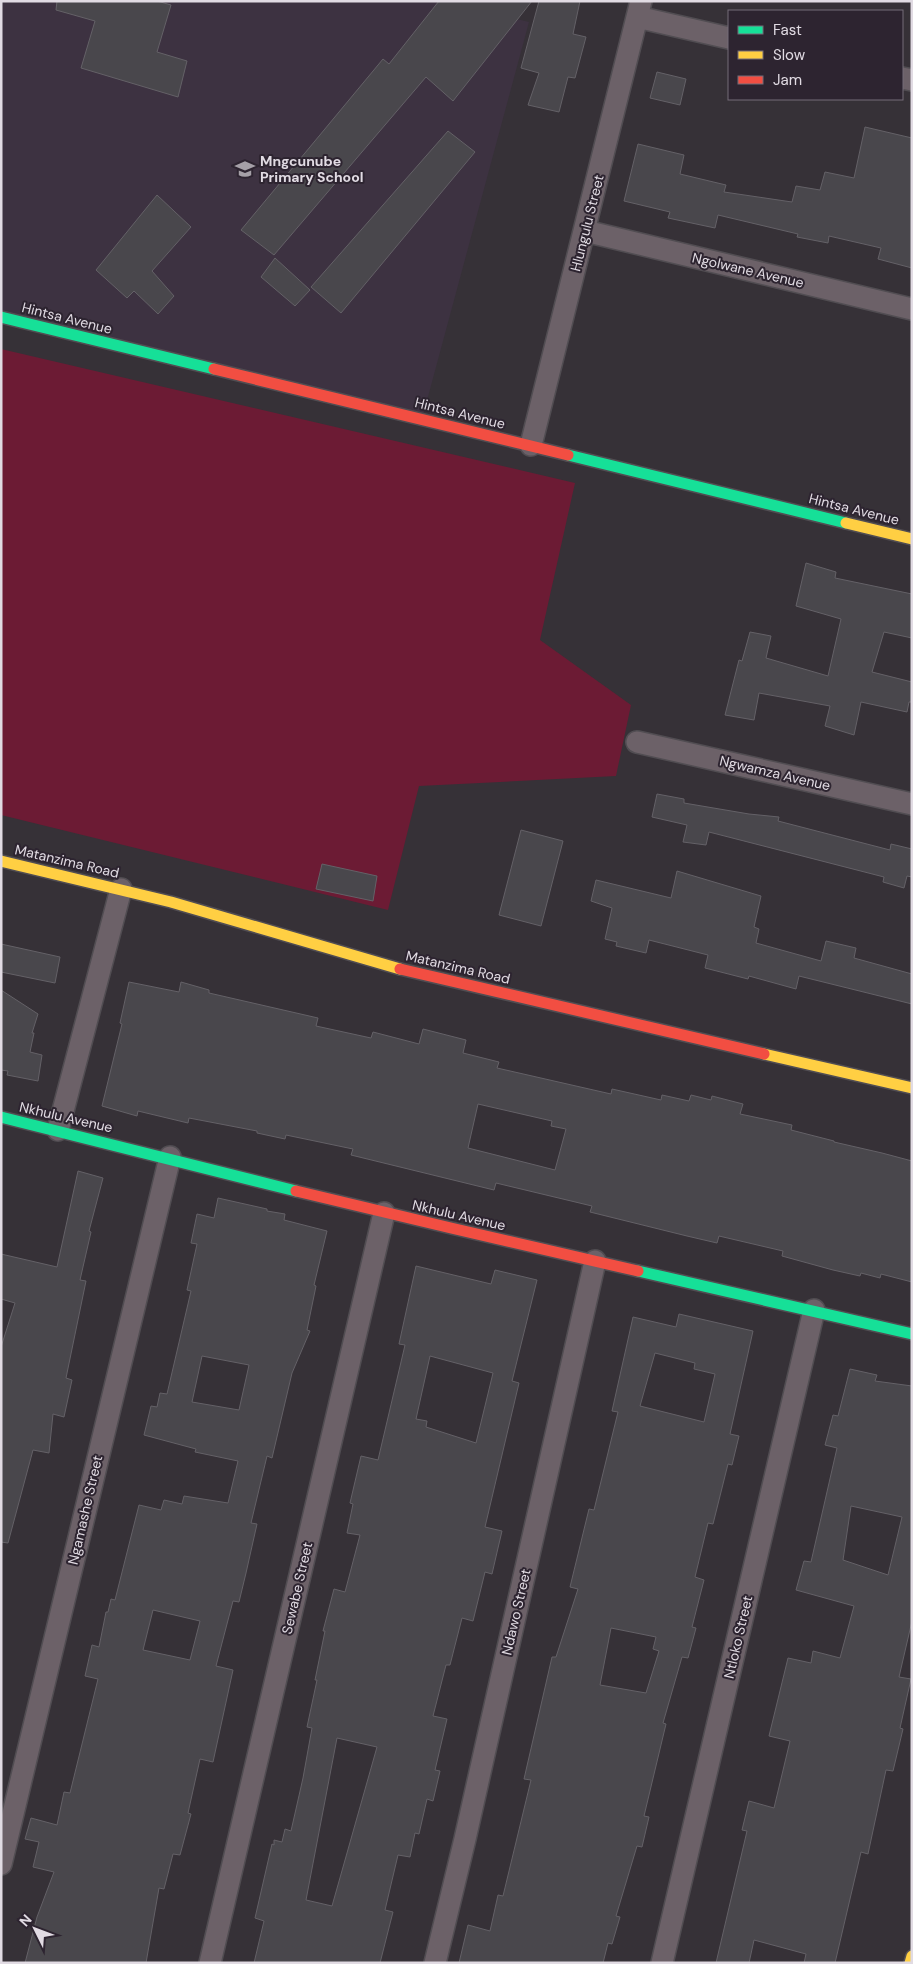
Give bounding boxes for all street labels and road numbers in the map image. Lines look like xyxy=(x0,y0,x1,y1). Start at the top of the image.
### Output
street label: Hlungulu Street xyxy=(566,173,608,273)
street label: Ngolwane Avenue xyxy=(690,248,806,292)
street label: Hintsa Avenue xyxy=(20,298,114,338)
street label: Hintsa Avenue xyxy=(413,393,507,433)
street label: Hintsa Avenue xyxy=(807,489,901,529)
street label: Ngwamza Avenue xyxy=(718,751,832,795)
street label: Matanzima Road xyxy=(13,840,121,882)
street label: Matanzima Road xyxy=(404,946,512,988)
street label: Nkhulu Avenue xyxy=(18,1098,114,1136)
street label: Nkhulu Avenue xyxy=(411,1196,507,1234)
street label: Ngamashe Street xyxy=(64,1454,106,1566)
street label: Sewabe Street xyxy=(278,1540,316,1636)
street label: Ndawo Street xyxy=(497,1567,535,1657)
street label: Ntloko Street xyxy=(720,1594,756,1680)

